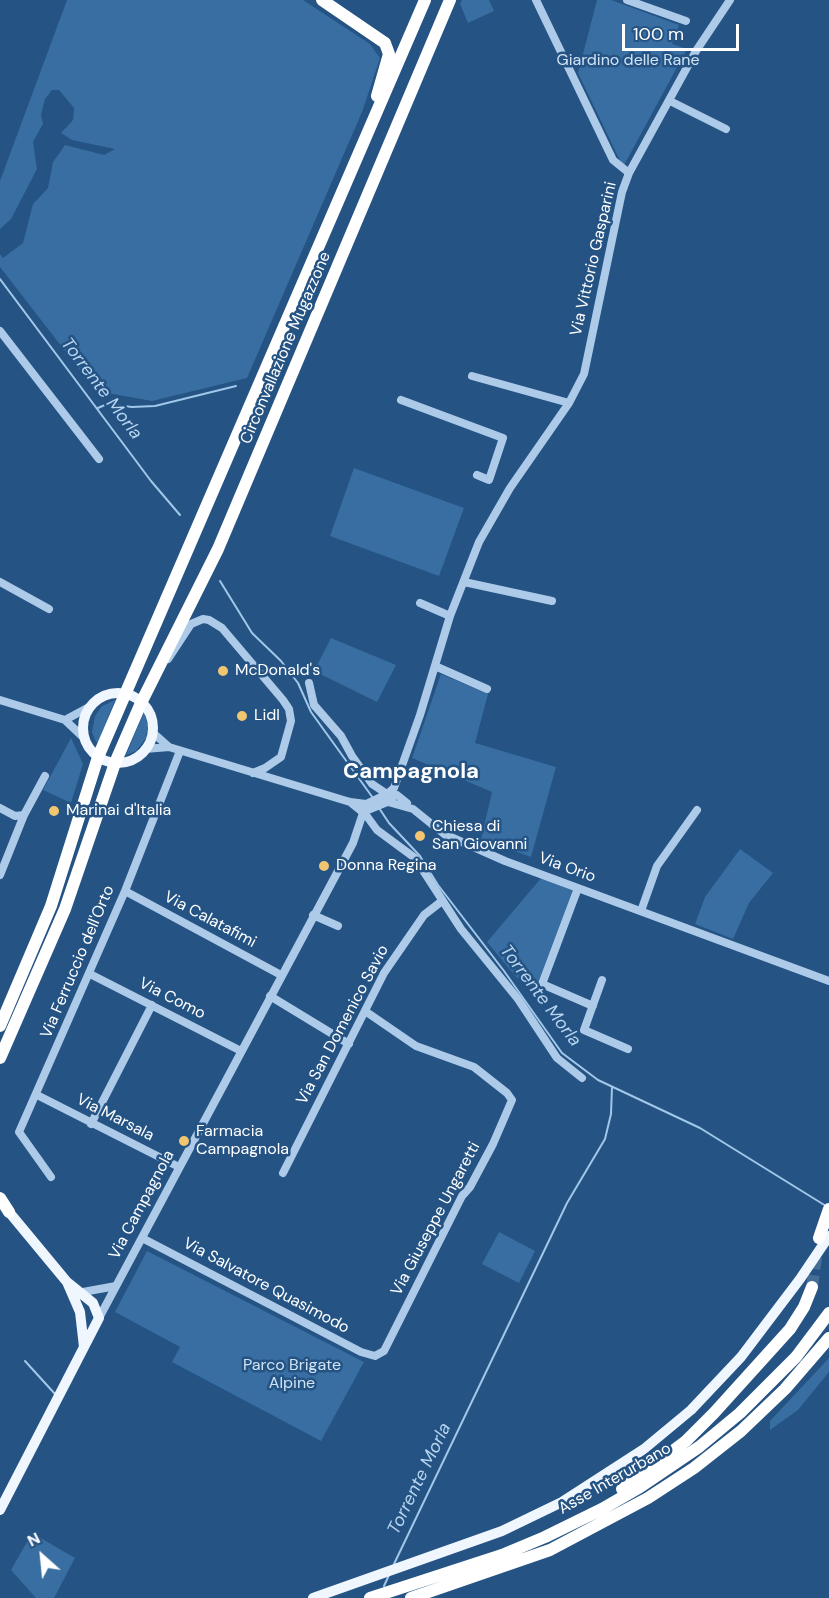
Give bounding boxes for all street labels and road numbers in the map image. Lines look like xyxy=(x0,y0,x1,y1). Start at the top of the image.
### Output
street label: Via Vittorio Gasparini xyxy=(567,180,621,338)
street label: Circonvallazione Mugazzone xyxy=(237,249,335,447)
street label: Via Orio xyxy=(536,849,598,887)
street label: Via Ferruccio dell'Orto xyxy=(37,883,119,1041)
street label: Via Calatafimi xyxy=(161,888,259,952)
street label: Via San Domenico Savio xyxy=(293,942,393,1108)
street label: Via Como xyxy=(135,974,209,1024)
street label: Via Marsala xyxy=(73,1090,157,1146)
street label: Via Giuseppe Ungaretti xyxy=(387,1139,485,1299)
street label: Via Campagnola xyxy=(105,1147,179,1263)
street label: Via Salvatore Quasimodo xyxy=(180,1234,352,1338)
street label: Asse Interurbano xyxy=(555,1439,675,1519)

